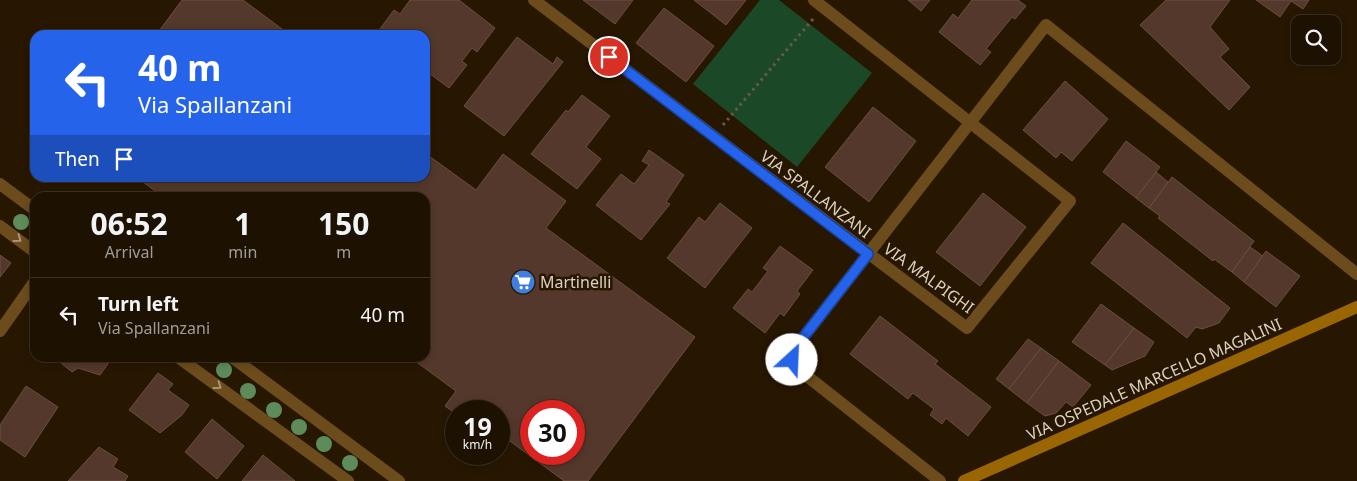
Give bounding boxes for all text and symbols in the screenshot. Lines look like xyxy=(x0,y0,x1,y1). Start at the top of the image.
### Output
map controls xyxy=(1291,15,1341,65)
button: search xyxy=(1291,15,1341,65)
pin xyxy=(588,36,630,78)
icon: arrive xyxy=(595,43,623,71)
text: 40 m xyxy=(138,44,221,91)
icon: left xyxy=(55,50,120,115)
text: Via Spallanzani xyxy=(138,89,292,119)
icon: arrive xyxy=(110,145,138,173)
street label: VIA SPALLANZANI xyxy=(756,145,876,243)
text: Then xyxy=(55,146,100,172)
text: 06:52 xyxy=(91,203,168,244)
text: 1 xyxy=(234,203,251,244)
text: 150 xyxy=(318,203,369,244)
one-way arrow xyxy=(12,233,21,243)
street label: VIA MALPIGHI xyxy=(879,238,979,318)
text: Arrival xyxy=(105,241,154,263)
text: min xyxy=(228,241,257,263)
text: m xyxy=(336,241,351,263)
supermarket icon: Martinelli xyxy=(510,269,536,295)
place label: Martinelli xyxy=(540,271,611,293)
text: Turn left xyxy=(98,291,179,317)
icon: left xyxy=(55,301,83,329)
text: 40 m xyxy=(361,302,405,328)
street label: VIA OSPEDALE MARCELLO MAGALINI xyxy=(1023,313,1285,445)
text: Via Spallanzani xyxy=(98,317,210,339)
position arrow xyxy=(765,333,817,385)
one-way arrow xyxy=(212,380,222,389)
speed limit sign: 30 xyxy=(520,400,585,465)
text: 19 xyxy=(463,409,492,443)
text: km/h xyxy=(463,436,492,453)

